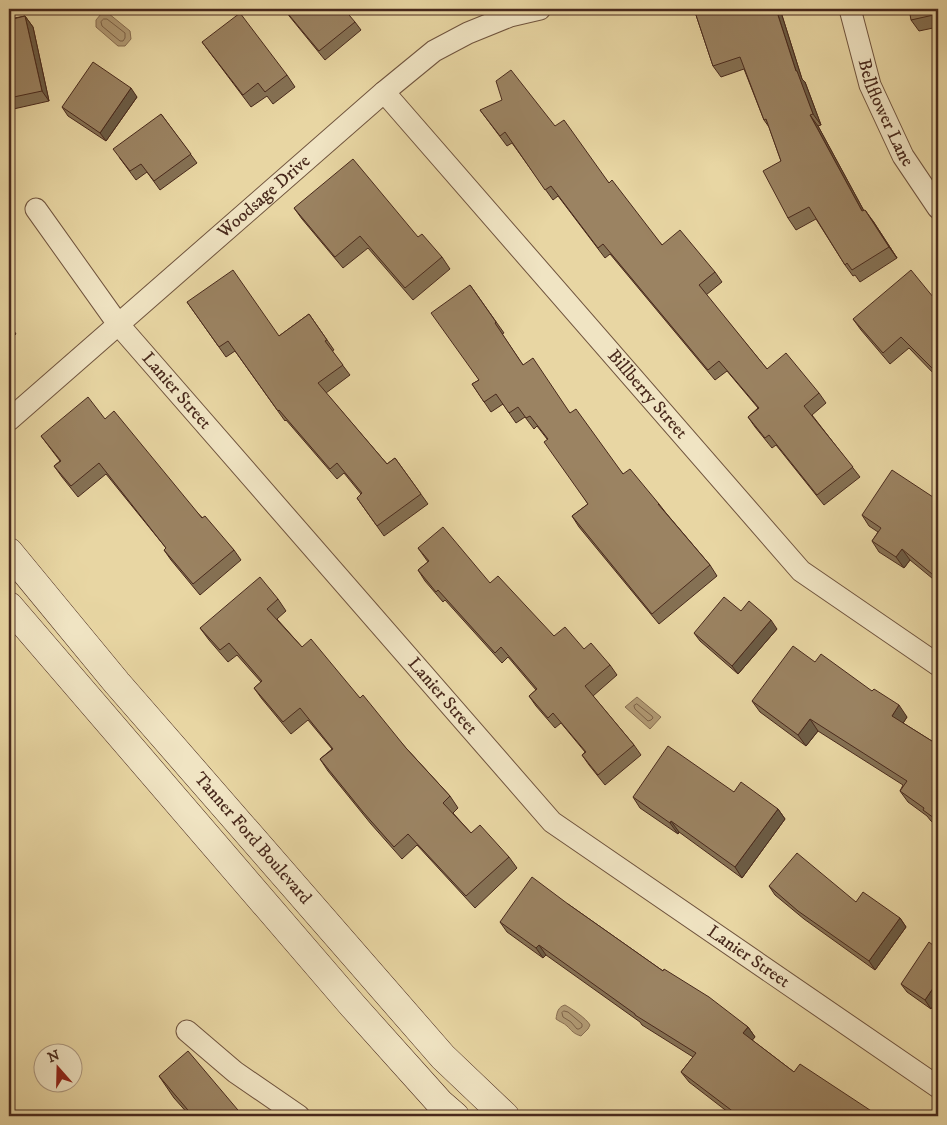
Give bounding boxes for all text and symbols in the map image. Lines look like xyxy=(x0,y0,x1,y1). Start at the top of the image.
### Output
street label: Bellflower Lane xyxy=(853,57,918,171)
street label: Woodsage Drive xyxy=(213,150,315,244)
street label: Billberry Street xyxy=(603,345,692,444)
street label: Lanier Street xyxy=(137,348,216,434)
street label: Lanier Street xyxy=(403,653,482,740)
street label: Tanner Ford Boulevard xyxy=(189,768,316,909)
street label: Lanier Street xyxy=(703,921,794,993)
north arrow xyxy=(32,1042,82,1092)
text: N xyxy=(45,1046,63,1067)

